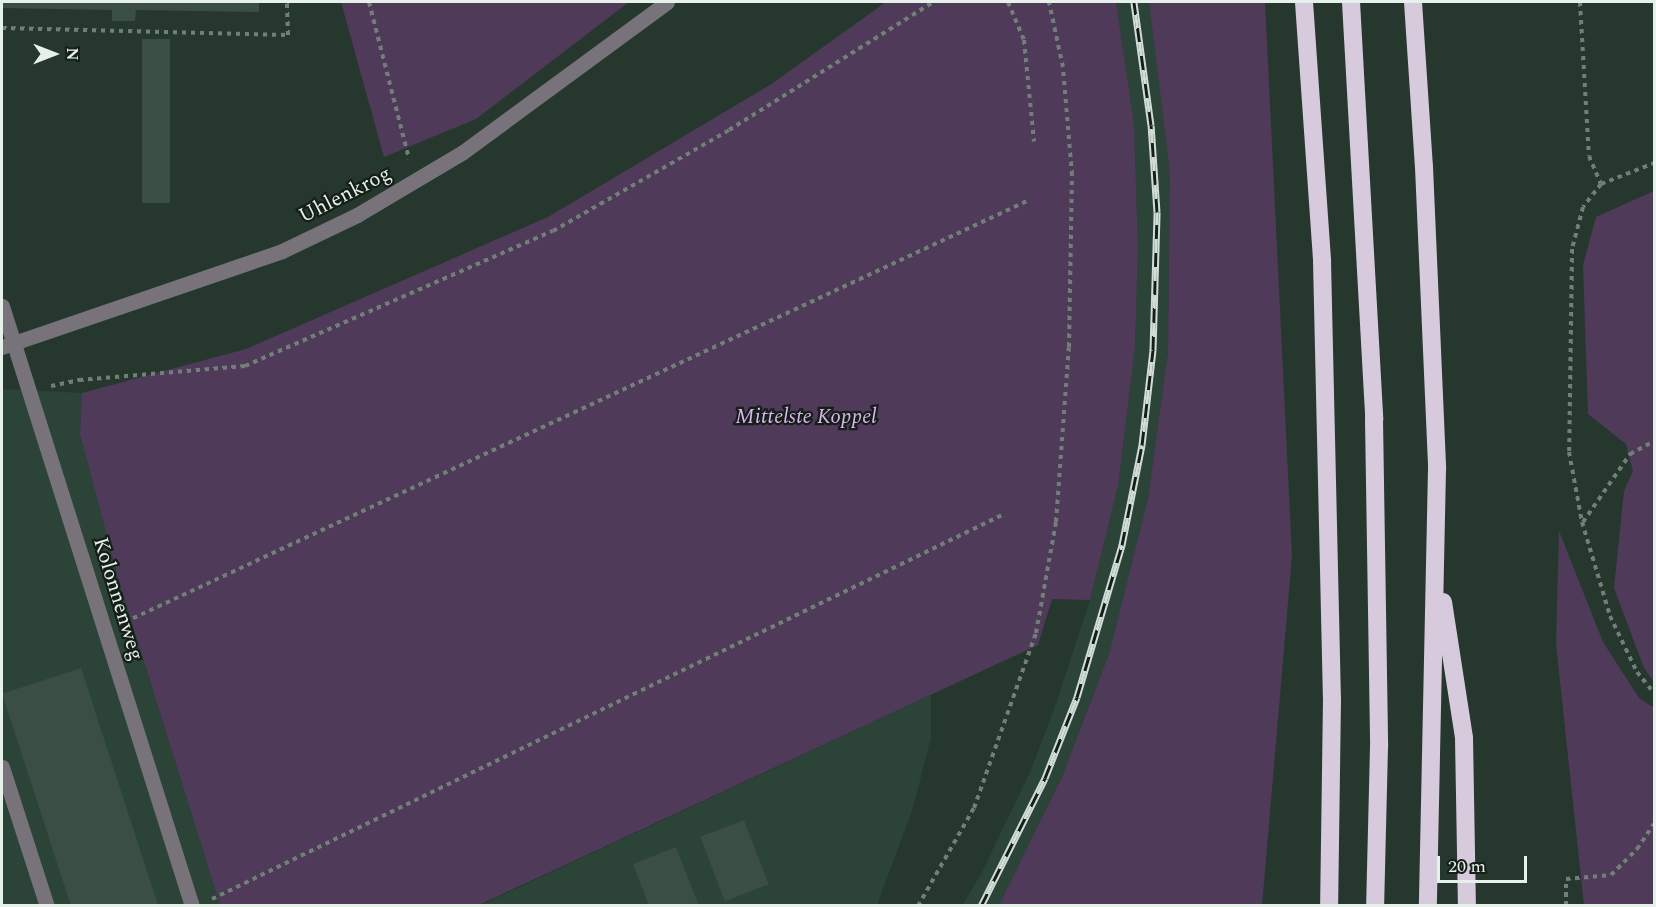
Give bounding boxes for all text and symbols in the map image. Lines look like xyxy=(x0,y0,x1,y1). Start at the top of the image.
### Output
north arrow xyxy=(24,24,84,84)
text: N xyxy=(60,47,84,61)
street label: Uhlenkrog xyxy=(295,161,395,229)
park label: Mittelste Koppel xyxy=(735,404,877,430)
street label: Kolonnenweg xyxy=(87,534,149,664)
scale bar xyxy=(1440,844,1530,882)
text: 20 m xyxy=(1448,853,1486,880)

